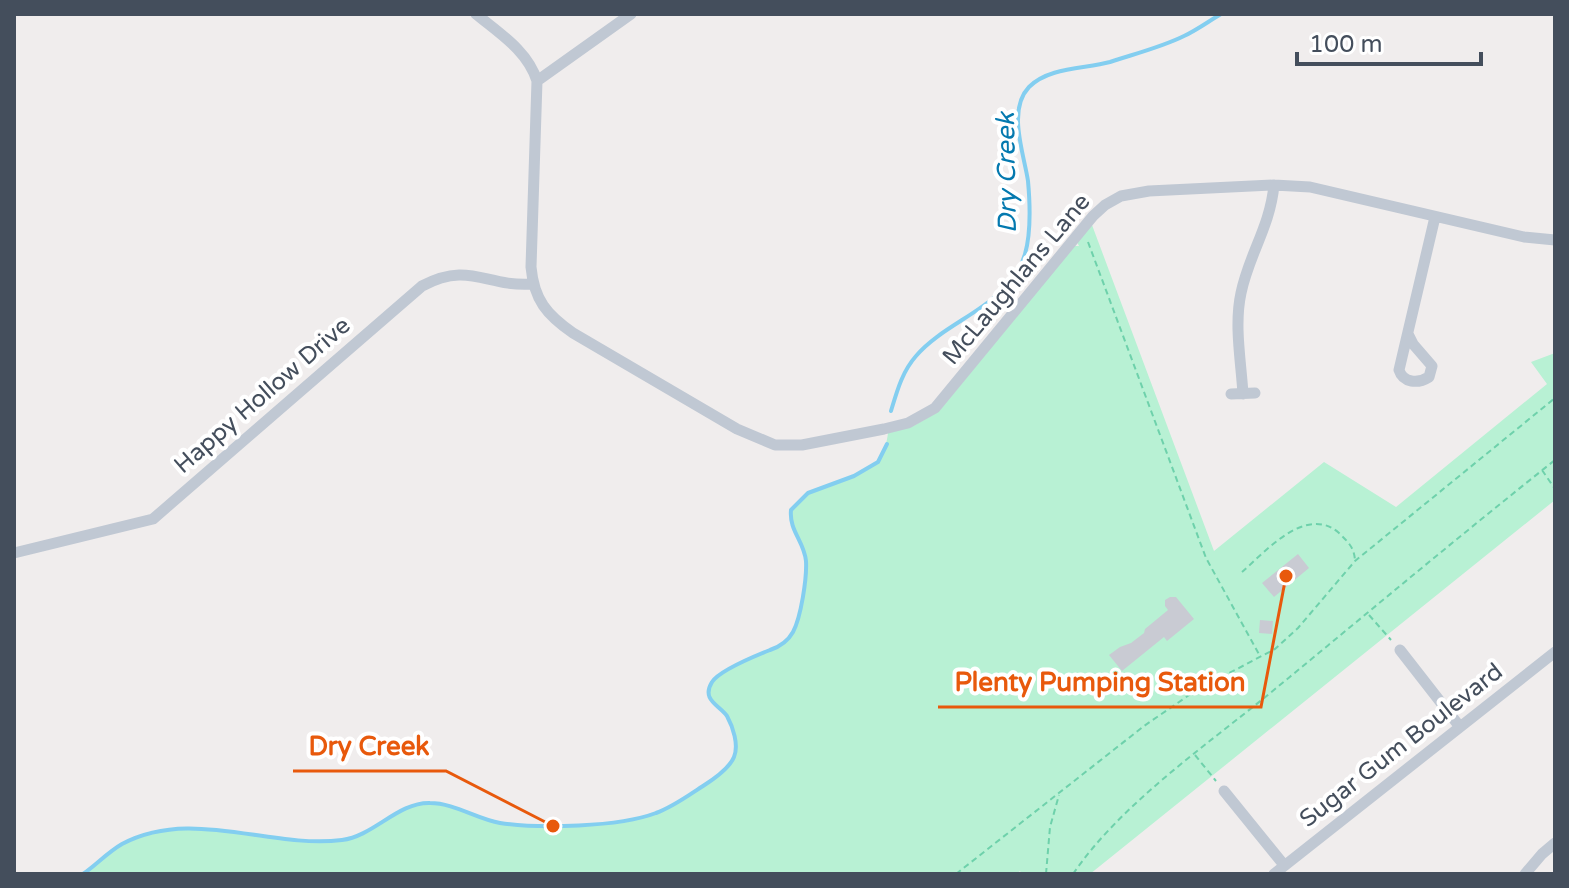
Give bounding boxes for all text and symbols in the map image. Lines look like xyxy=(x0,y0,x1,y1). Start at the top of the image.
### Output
scale bar xyxy=(1297,16,1481,66)
text: 100 m xyxy=(1309,30,1383,59)
water label: Dry Creek xyxy=(990,110,1023,234)
street label: McLaughlans Lane xyxy=(936,188,1096,371)
street label: Happy Hollow Drive xyxy=(168,311,356,480)
callout: Plenty Pumping Station xyxy=(938,657,1261,707)
street label: Sugar Gum Boulevard xyxy=(1294,657,1509,834)
text: Plenty Pumping Station xyxy=(954,667,1246,698)
callout: Dry Creek xyxy=(293,721,446,771)
text: Dry Creek xyxy=(308,731,430,762)

